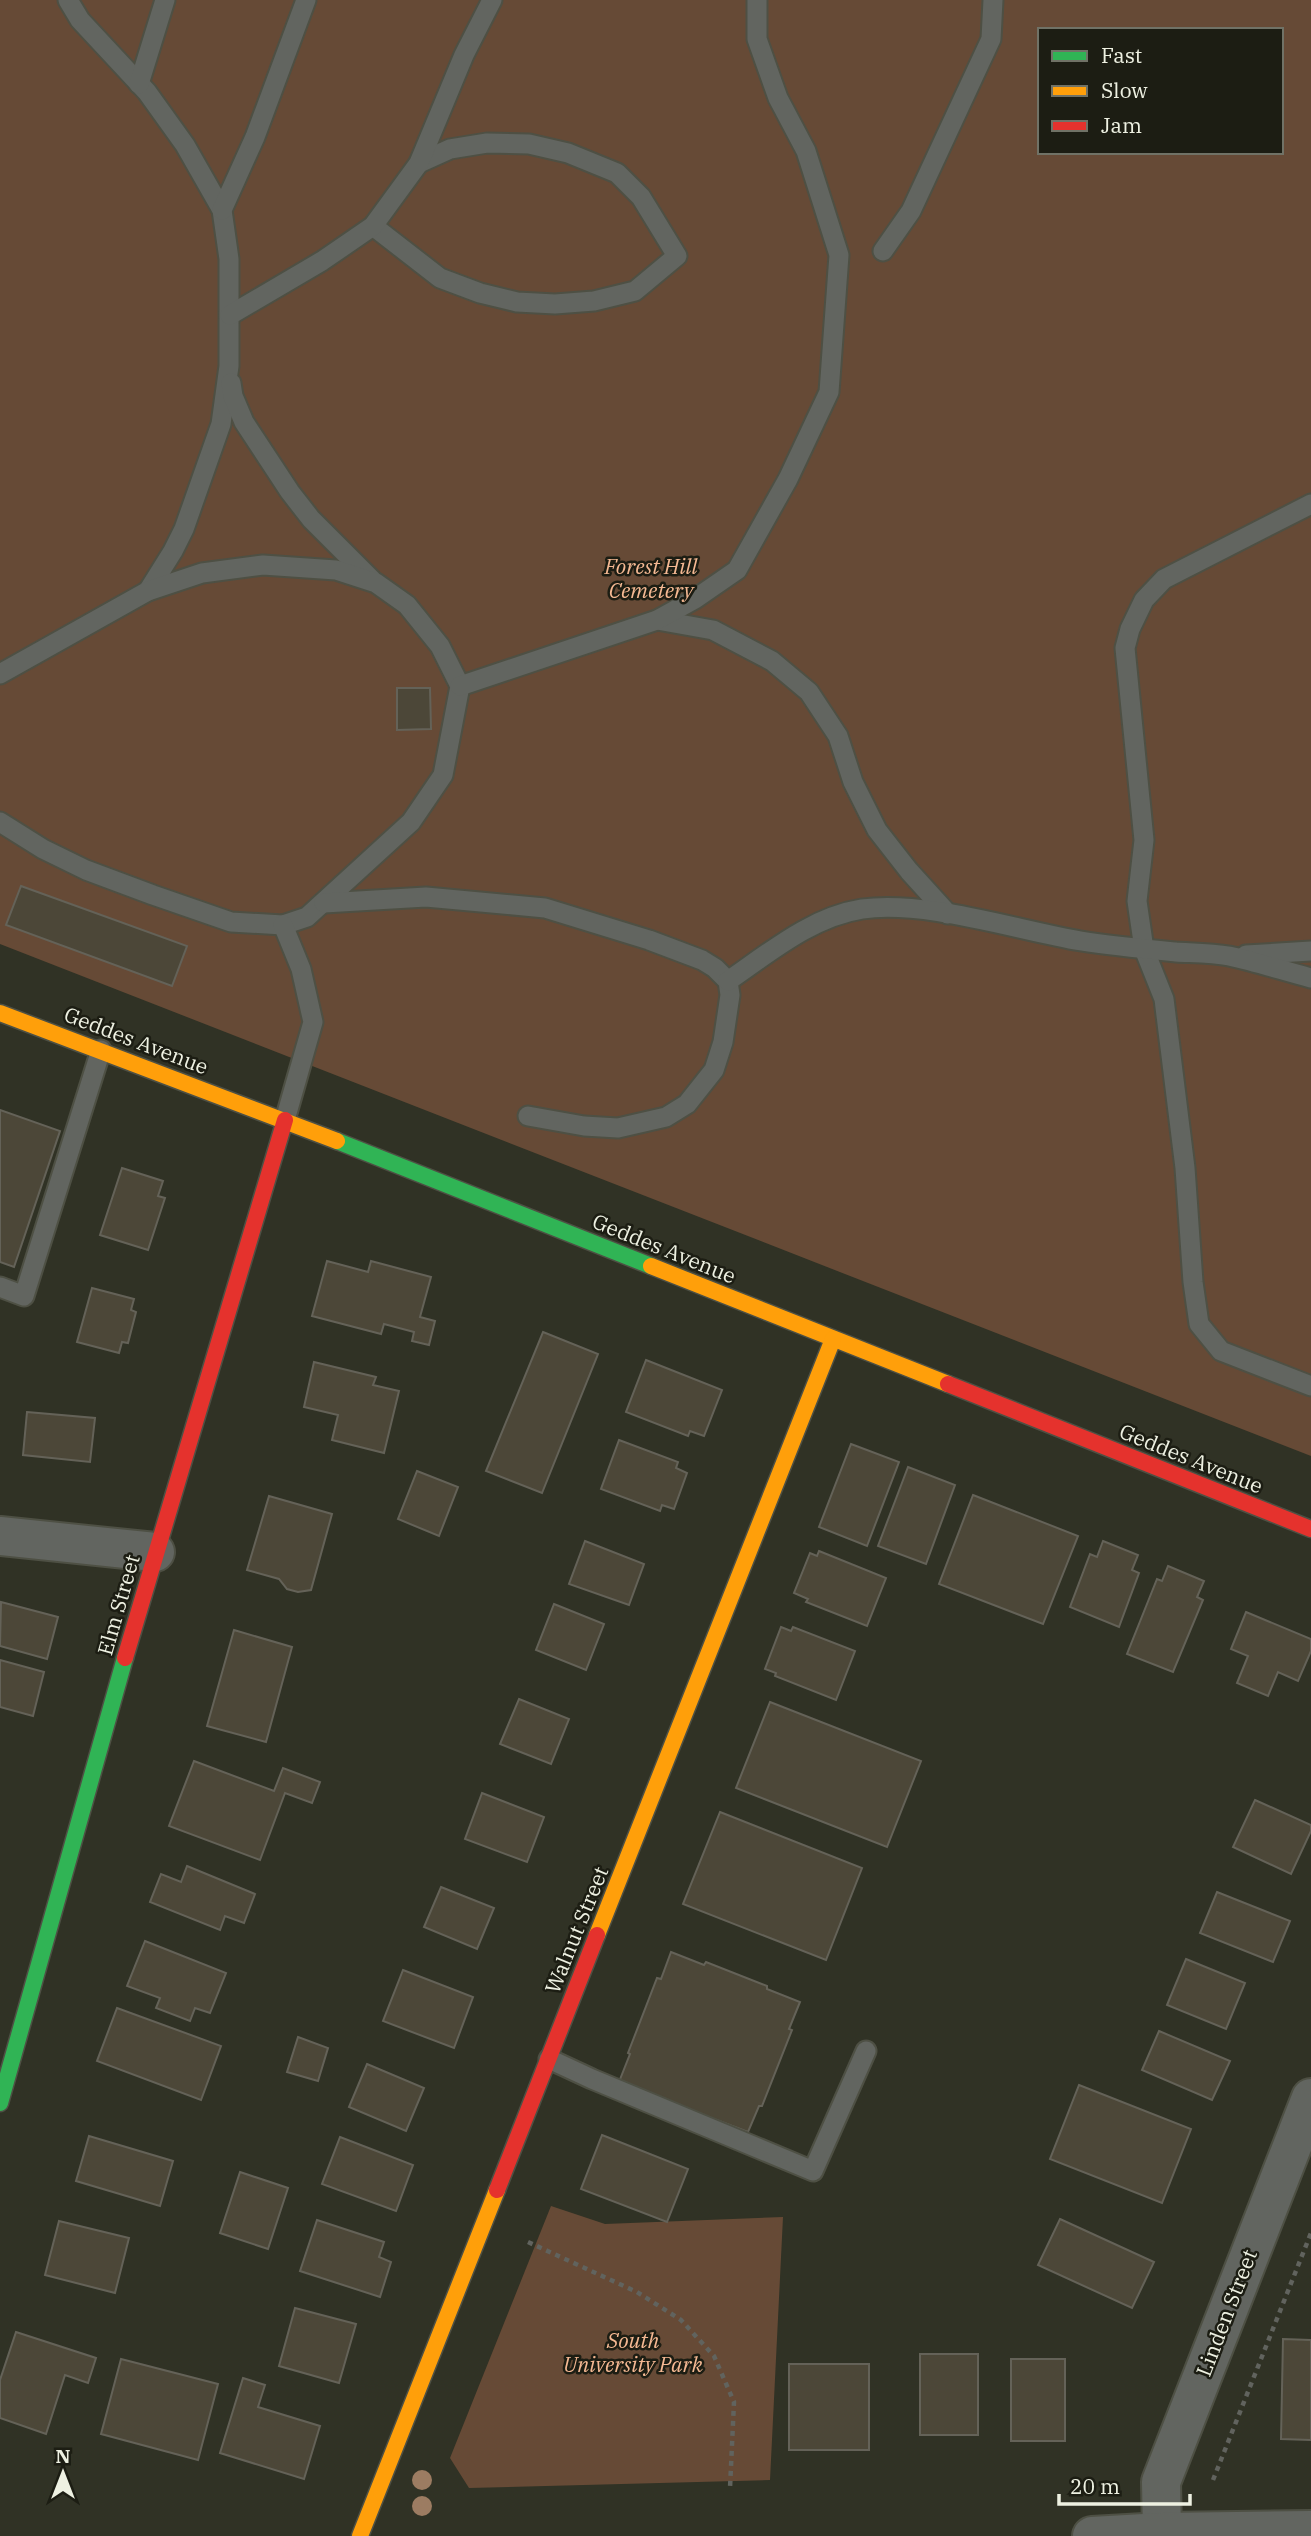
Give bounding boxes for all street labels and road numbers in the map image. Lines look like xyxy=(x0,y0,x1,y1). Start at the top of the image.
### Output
street label: Geddes Avenue xyxy=(60,1000,212,1080)
street label: Geddes Avenue xyxy=(589,1207,740,1290)
street label: Geddes Avenue xyxy=(1116,1417,1267,1500)
street label: Elm Street xyxy=(90,1551,146,1658)
street label: Walnut Street xyxy=(538,1862,614,1997)
street label: Linden Street xyxy=(1189,2245,1263,2380)

